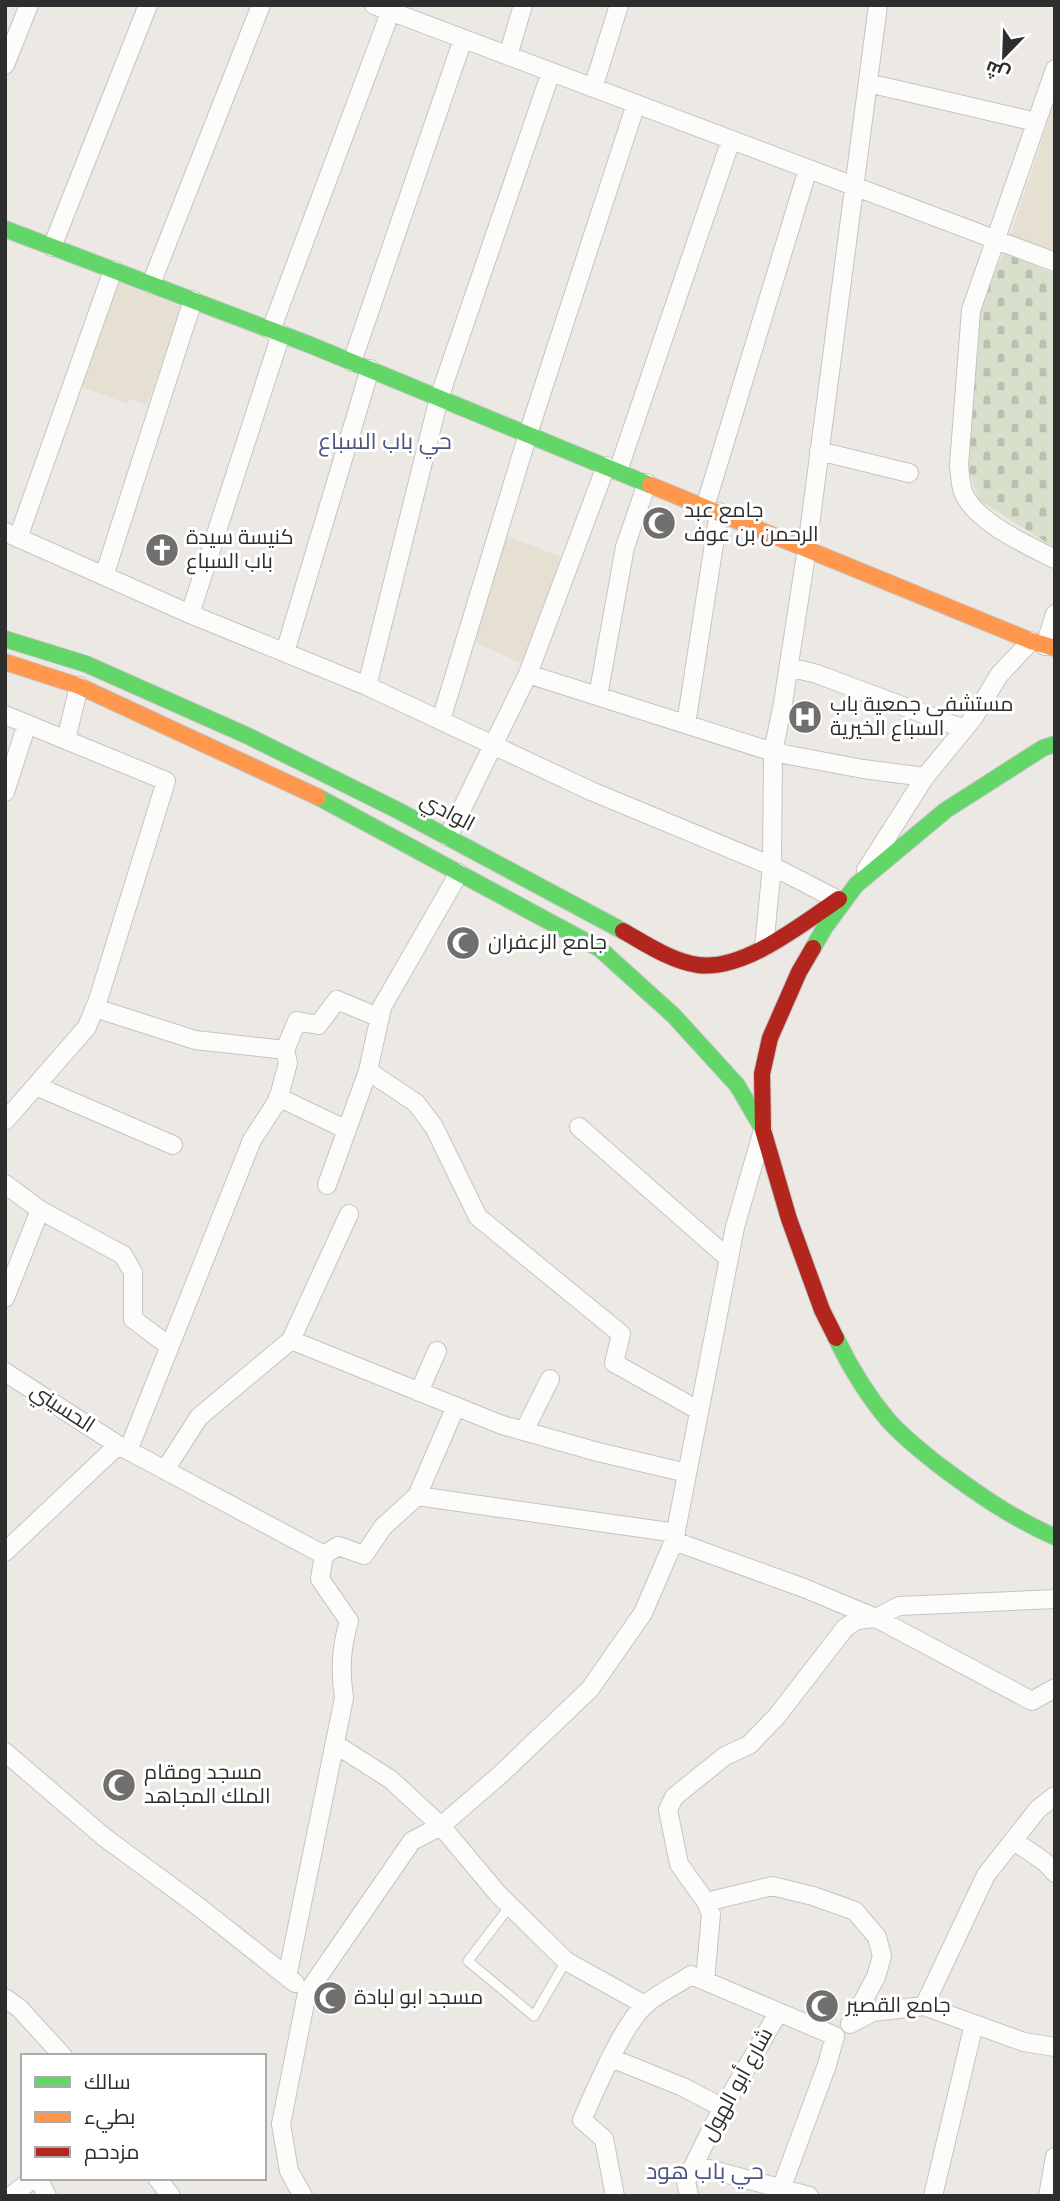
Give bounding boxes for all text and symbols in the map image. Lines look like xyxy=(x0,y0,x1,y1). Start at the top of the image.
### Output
north arrow xyxy=(969,21,1039,91)
text: ش xyxy=(982,54,1014,86)
district label: حي باب السباع xyxy=(318,429,452,459)
place label: جامع عبد الرحمن بن عوف xyxy=(684,498,819,549)
mosque icon: جامع عبد الرحمن بن عوف xyxy=(640,504,678,542)
place label: كنيسة سيدة باب السباع xyxy=(186,525,294,576)
church icon: كنيسة سيدة باب السباع xyxy=(143,531,181,569)
place label: مستشفى جمعية باب السباع الخيرية xyxy=(830,692,1014,743)
hospital icon: مستشفى جمعية باب السباع الخيرية xyxy=(786,698,824,736)
street label: الوادي xyxy=(415,787,479,839)
mosque icon: جامع الزعفران xyxy=(444,924,482,962)
place label: جامع الزعفران xyxy=(488,930,607,957)
street label: الحسيني xyxy=(24,1378,99,1441)
place label: مسجد ومقام الملك المجاهد xyxy=(144,1760,271,1811)
mosque icon: مسجد ومقام الملك المجاهد xyxy=(100,1766,138,1804)
mosque icon: مسجد ابو لبادة xyxy=(311,1979,349,2017)
place label: مسجد ابو لبادة xyxy=(354,1985,483,2012)
mosque icon: جامع القصير xyxy=(803,1987,841,2025)
place label: جامع القصير xyxy=(845,1993,951,2020)
street label: شارع أبو الهول xyxy=(695,2023,780,2146)
legend xyxy=(21,2054,266,2180)
text: سالك xyxy=(84,2070,131,2097)
text: بطيء xyxy=(84,2105,135,2133)
text: مزدحم xyxy=(84,2140,139,2167)
district label: حي باب هود xyxy=(646,2159,764,2189)

